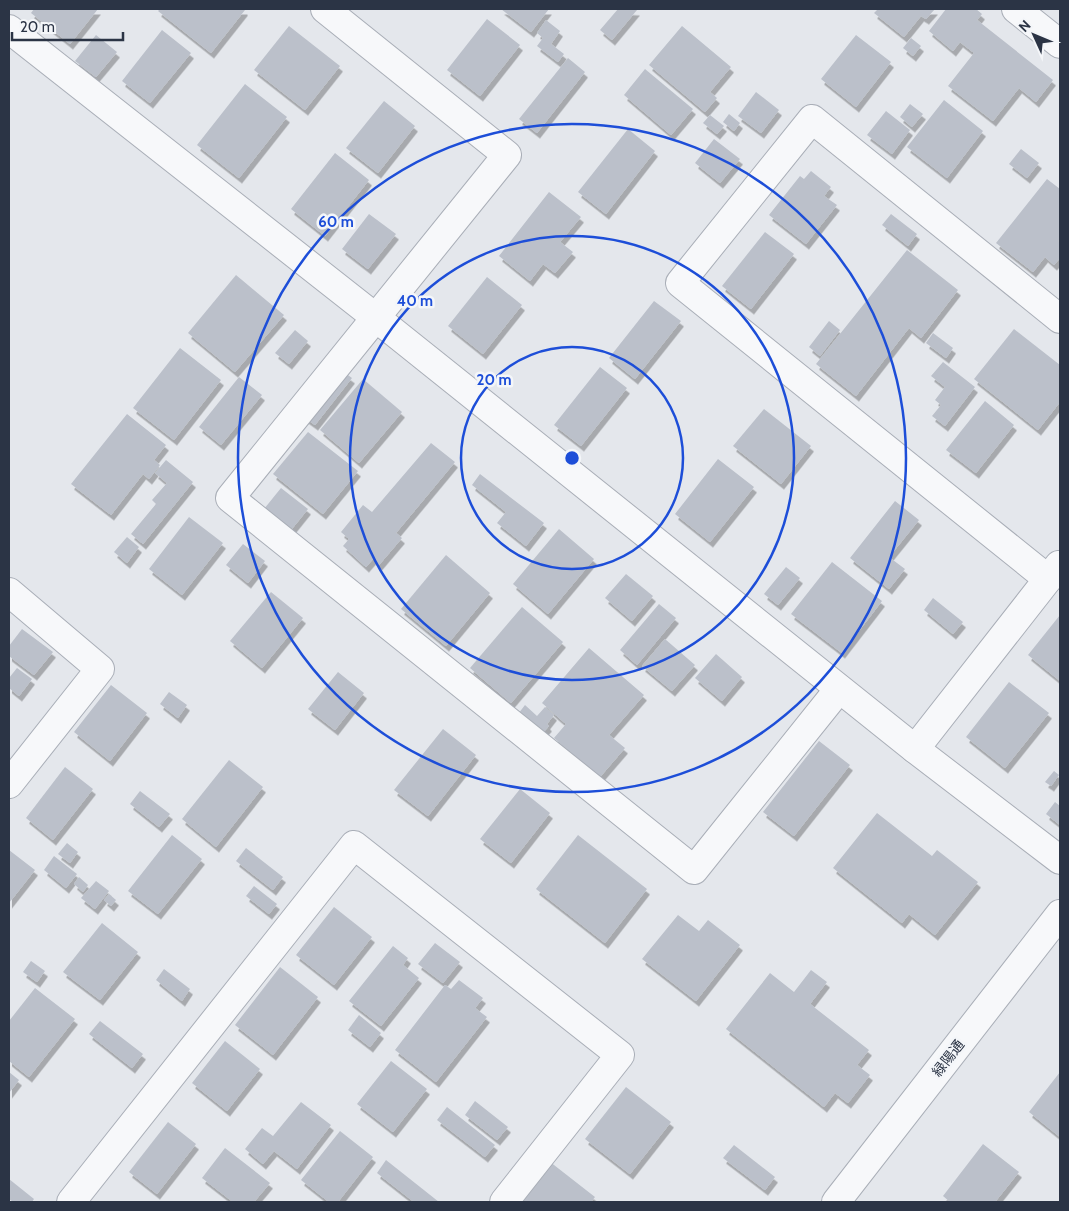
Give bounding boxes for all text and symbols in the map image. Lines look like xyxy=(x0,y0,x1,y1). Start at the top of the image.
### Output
scale bar xyxy=(12,10,124,42)
north arrow xyxy=(1009,10,1059,60)
text: N xyxy=(1015,16,1035,36)
text: 20 m xyxy=(20,18,55,36)
text: 60 m xyxy=(318,213,354,231)
text: 40 m xyxy=(397,292,433,310)
text: 20 m xyxy=(477,371,511,389)
centre of rings xyxy=(563,449,581,467)
street label: 緑陽通 xyxy=(928,1036,968,1080)

